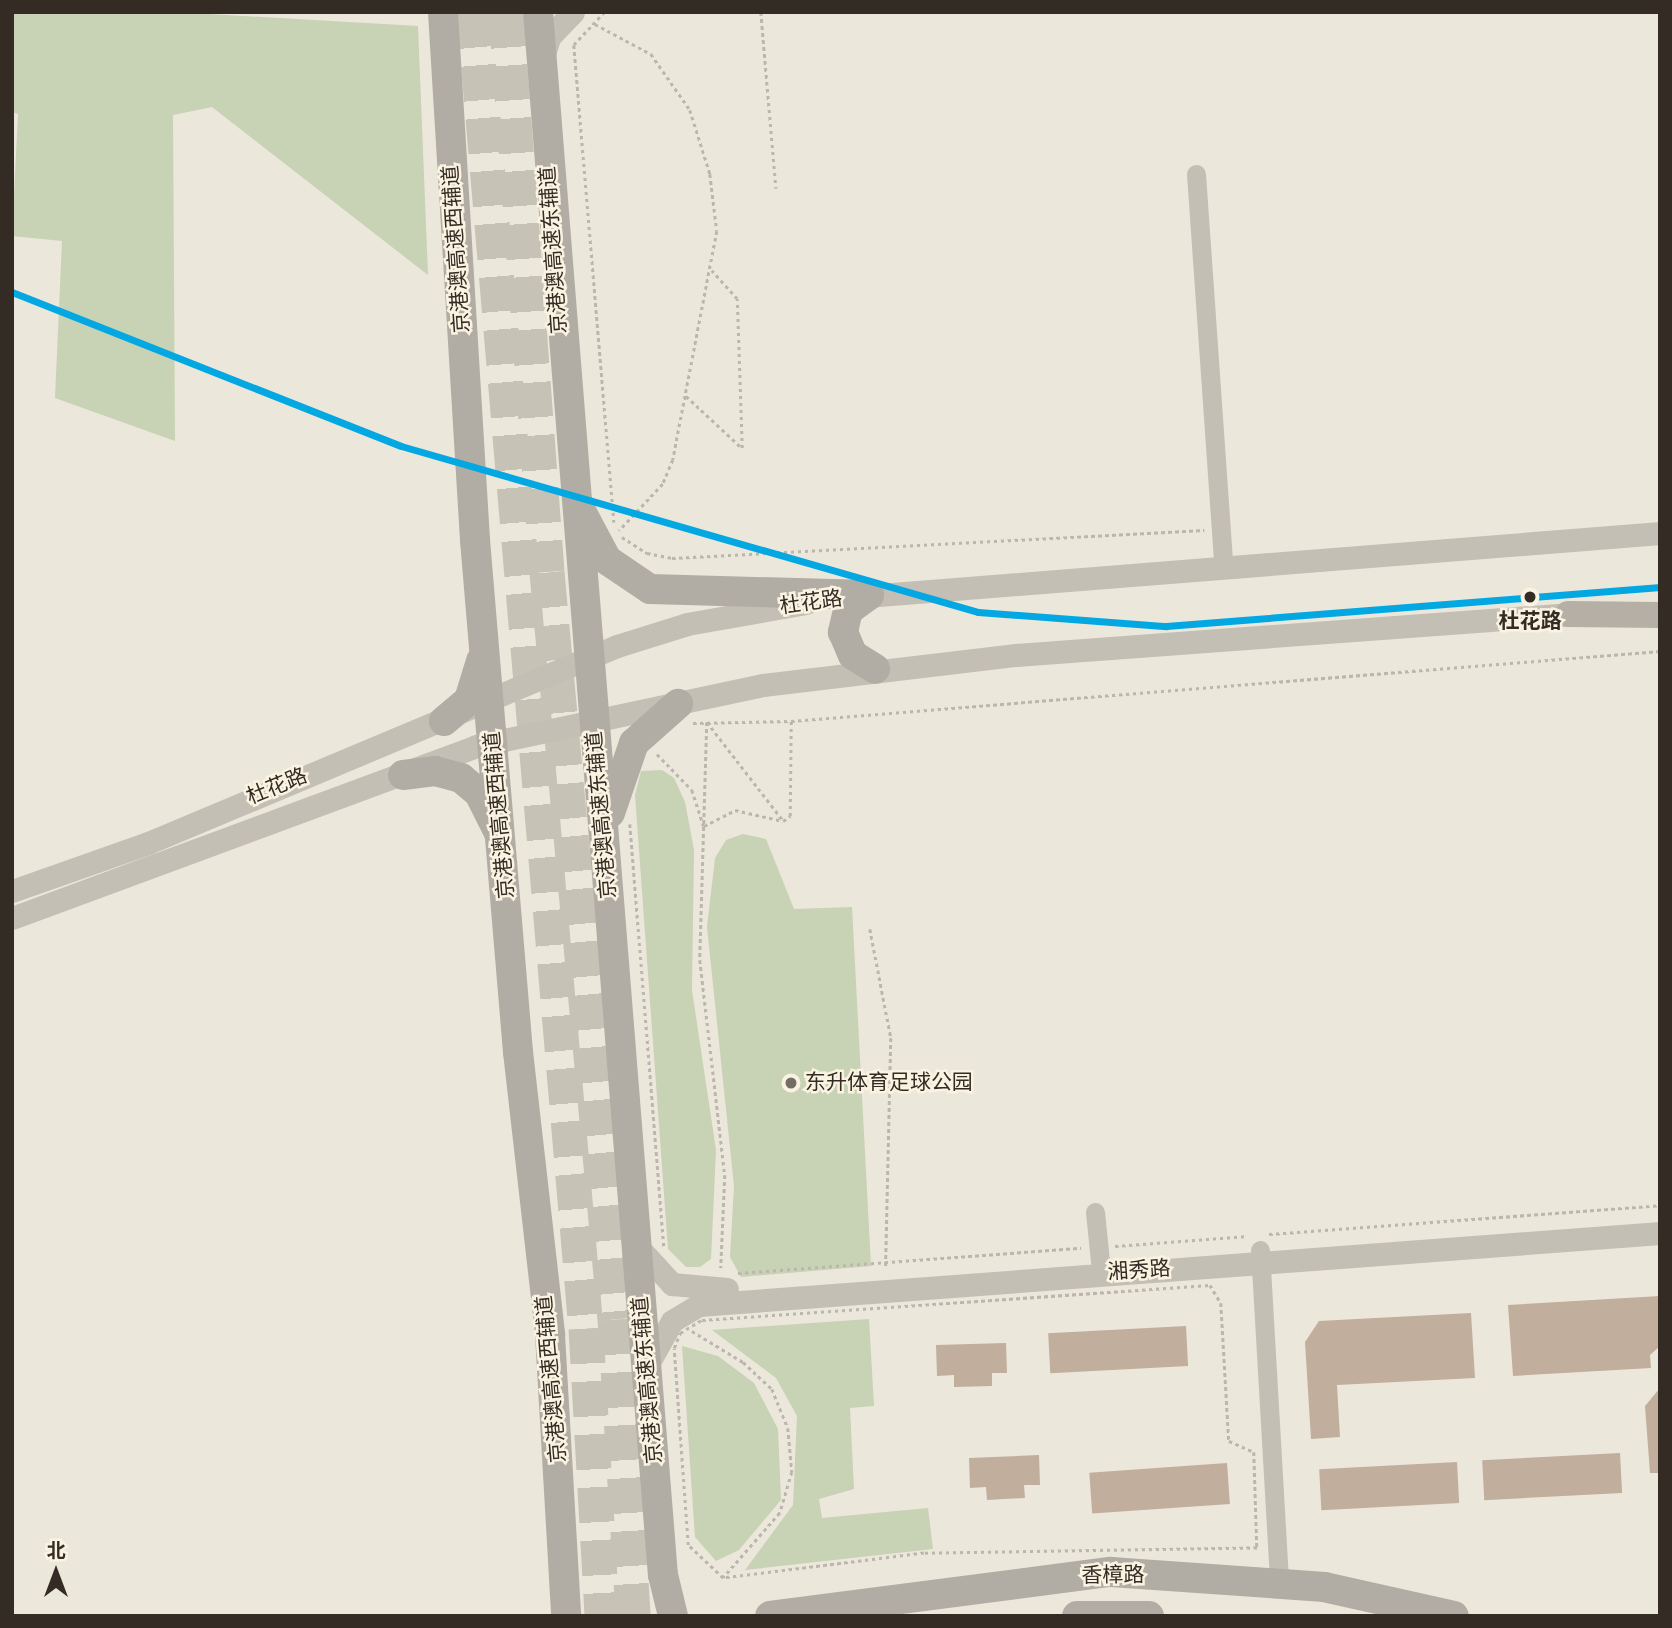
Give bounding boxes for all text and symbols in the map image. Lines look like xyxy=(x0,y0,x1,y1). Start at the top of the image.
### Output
street label: 京港澳高速西辅道 xyxy=(439,164,475,334)
street label: 京港澳高速东辅道 xyxy=(536,165,572,335)
street label: 杜花路 xyxy=(778,586,844,620)
marker: 杜花路 xyxy=(1520,587,1540,607)
place label: 杜花路 xyxy=(1499,609,1561,635)
street label: 京港澳高速西辅道 xyxy=(480,730,520,900)
street label: 京港澳高速东辅道 xyxy=(582,730,622,900)
street label: 杜花路 xyxy=(243,764,311,810)
place label: 东升体育足球公园 xyxy=(805,1070,973,1096)
marker: 东升体育足球公园 xyxy=(783,1075,799,1091)
street label: 湘秀路 xyxy=(1107,1256,1171,1286)
street label: 京港澳高速西辅道 xyxy=(532,1294,572,1464)
street label: 京港澳高速东辅道 xyxy=(628,1295,668,1465)
north arrow xyxy=(21,1537,91,1607)
text: 北 xyxy=(46,1540,66,1562)
street label: 香樟路 xyxy=(1081,1563,1145,1589)

